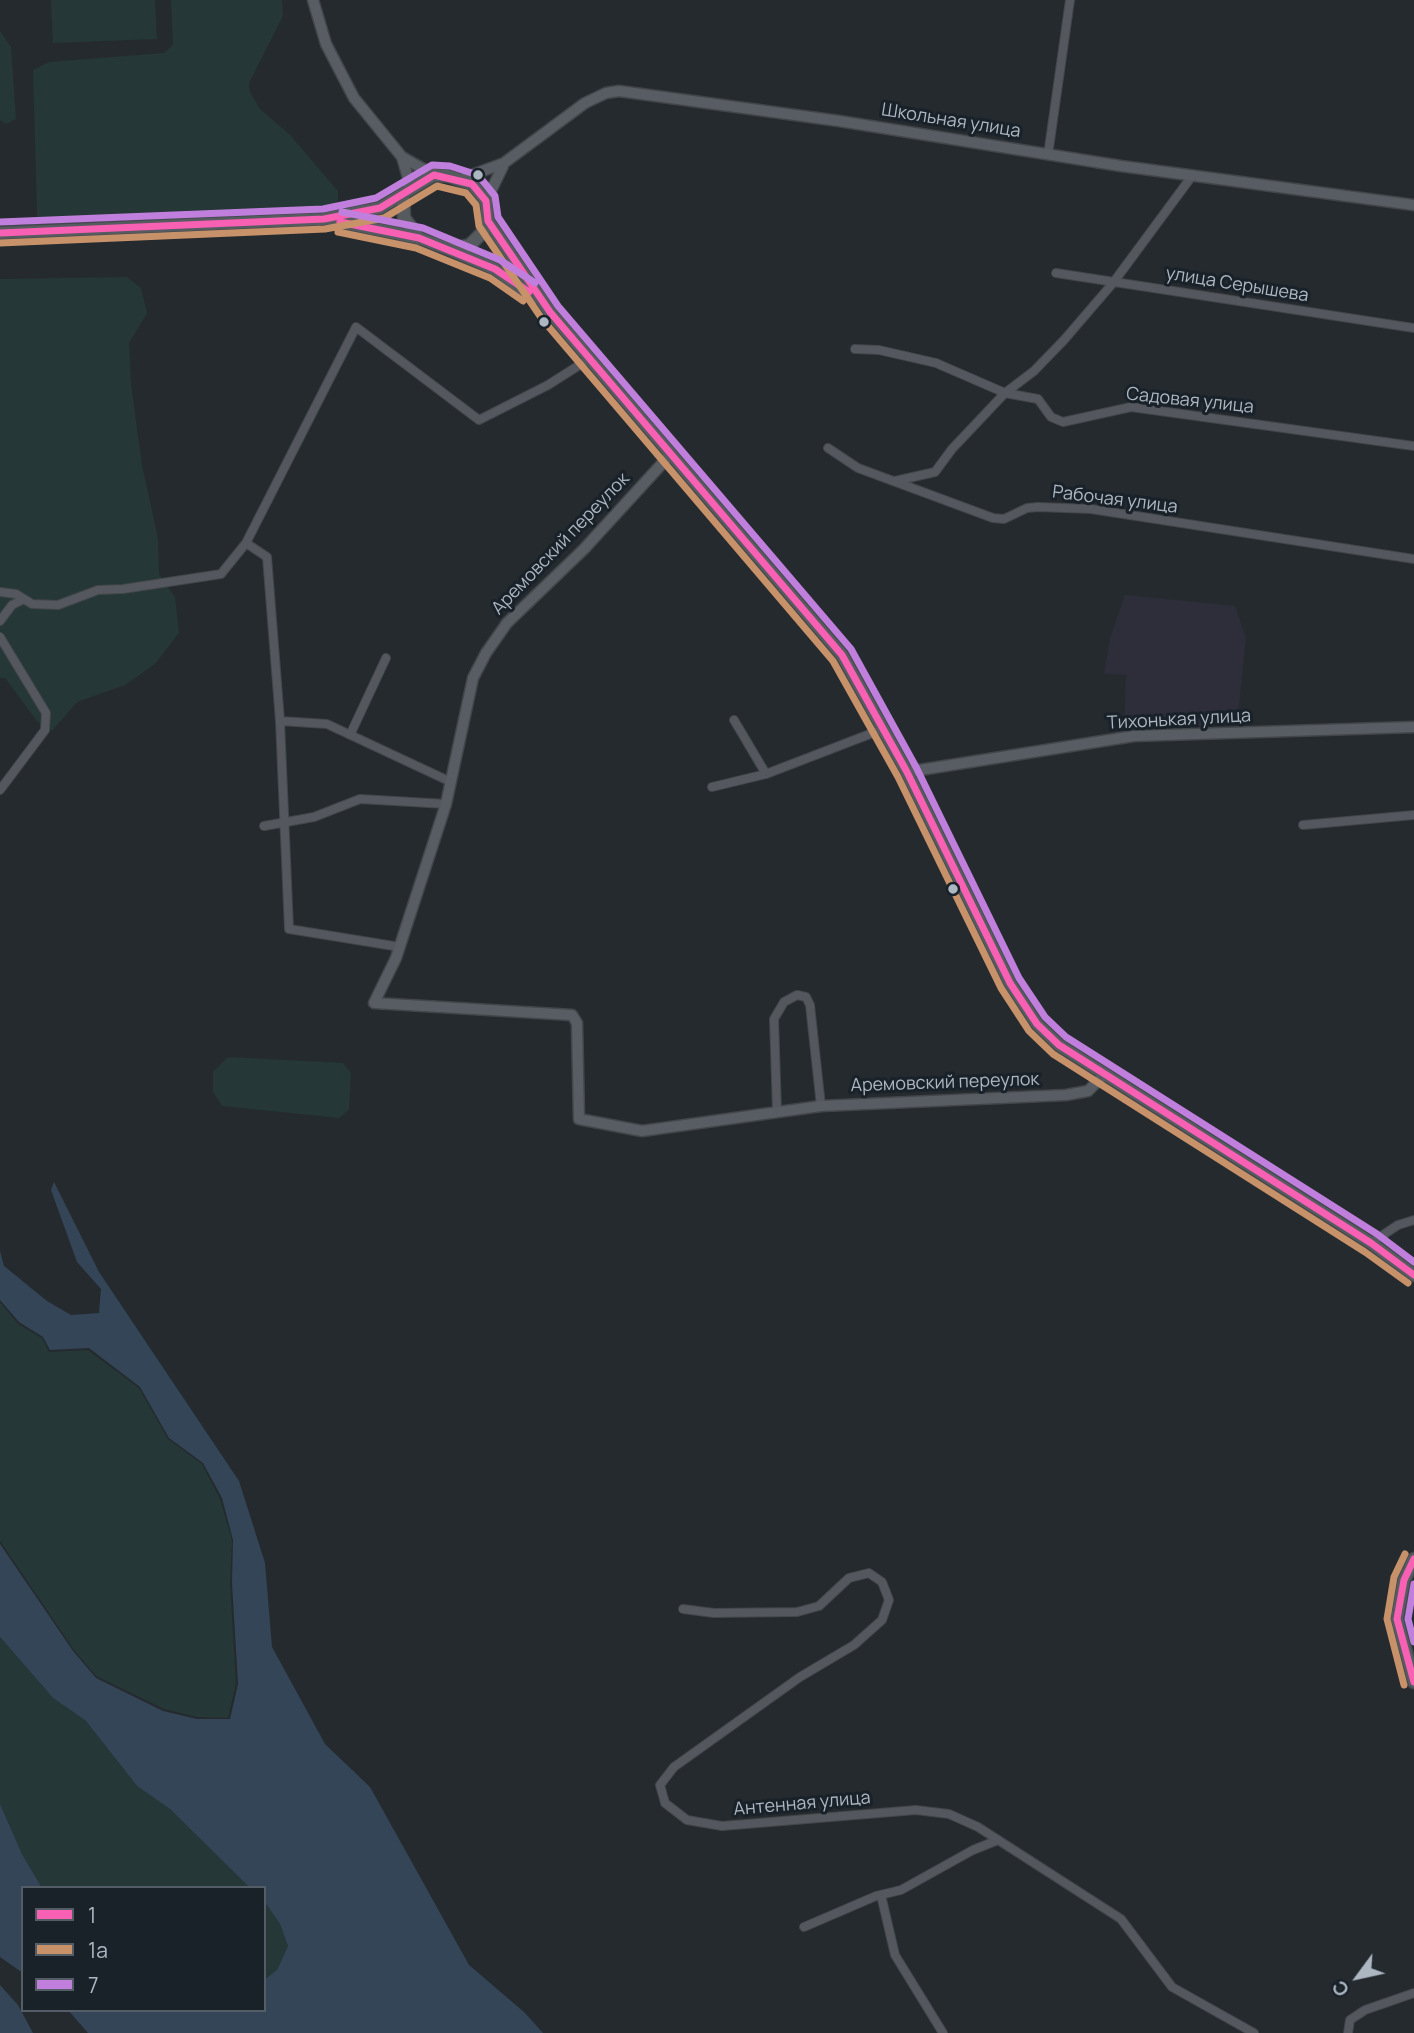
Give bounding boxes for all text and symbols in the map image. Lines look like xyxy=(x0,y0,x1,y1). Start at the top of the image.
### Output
street label: Школьная улица xyxy=(880,99,1022,143)
unlabelled marker xyxy=(471,168,485,182)
street label: улица Серышева xyxy=(1164,263,1310,307)
unlabelled marker xyxy=(537,315,551,329)
street label: Садовая улица xyxy=(1125,384,1255,418)
street label: Аремовский переулок xyxy=(488,469,634,619)
street label: Рабочая улица xyxy=(1051,482,1179,518)
street label: Тихонькая улица xyxy=(1106,705,1252,735)
unlabelled marker xyxy=(946,882,960,896)
street label: Аремовский переулок xyxy=(850,1069,1040,1097)
street label: Антенная улица xyxy=(733,1787,871,1821)
legend xyxy=(21,1886,266,2012)
text: 1 xyxy=(88,1901,96,1929)
text: 1а xyxy=(88,1936,108,1964)
north arrow xyxy=(1323,1942,1393,2012)
text: 7 xyxy=(88,1971,99,1999)
text: С xyxy=(1326,1975,1355,2001)

